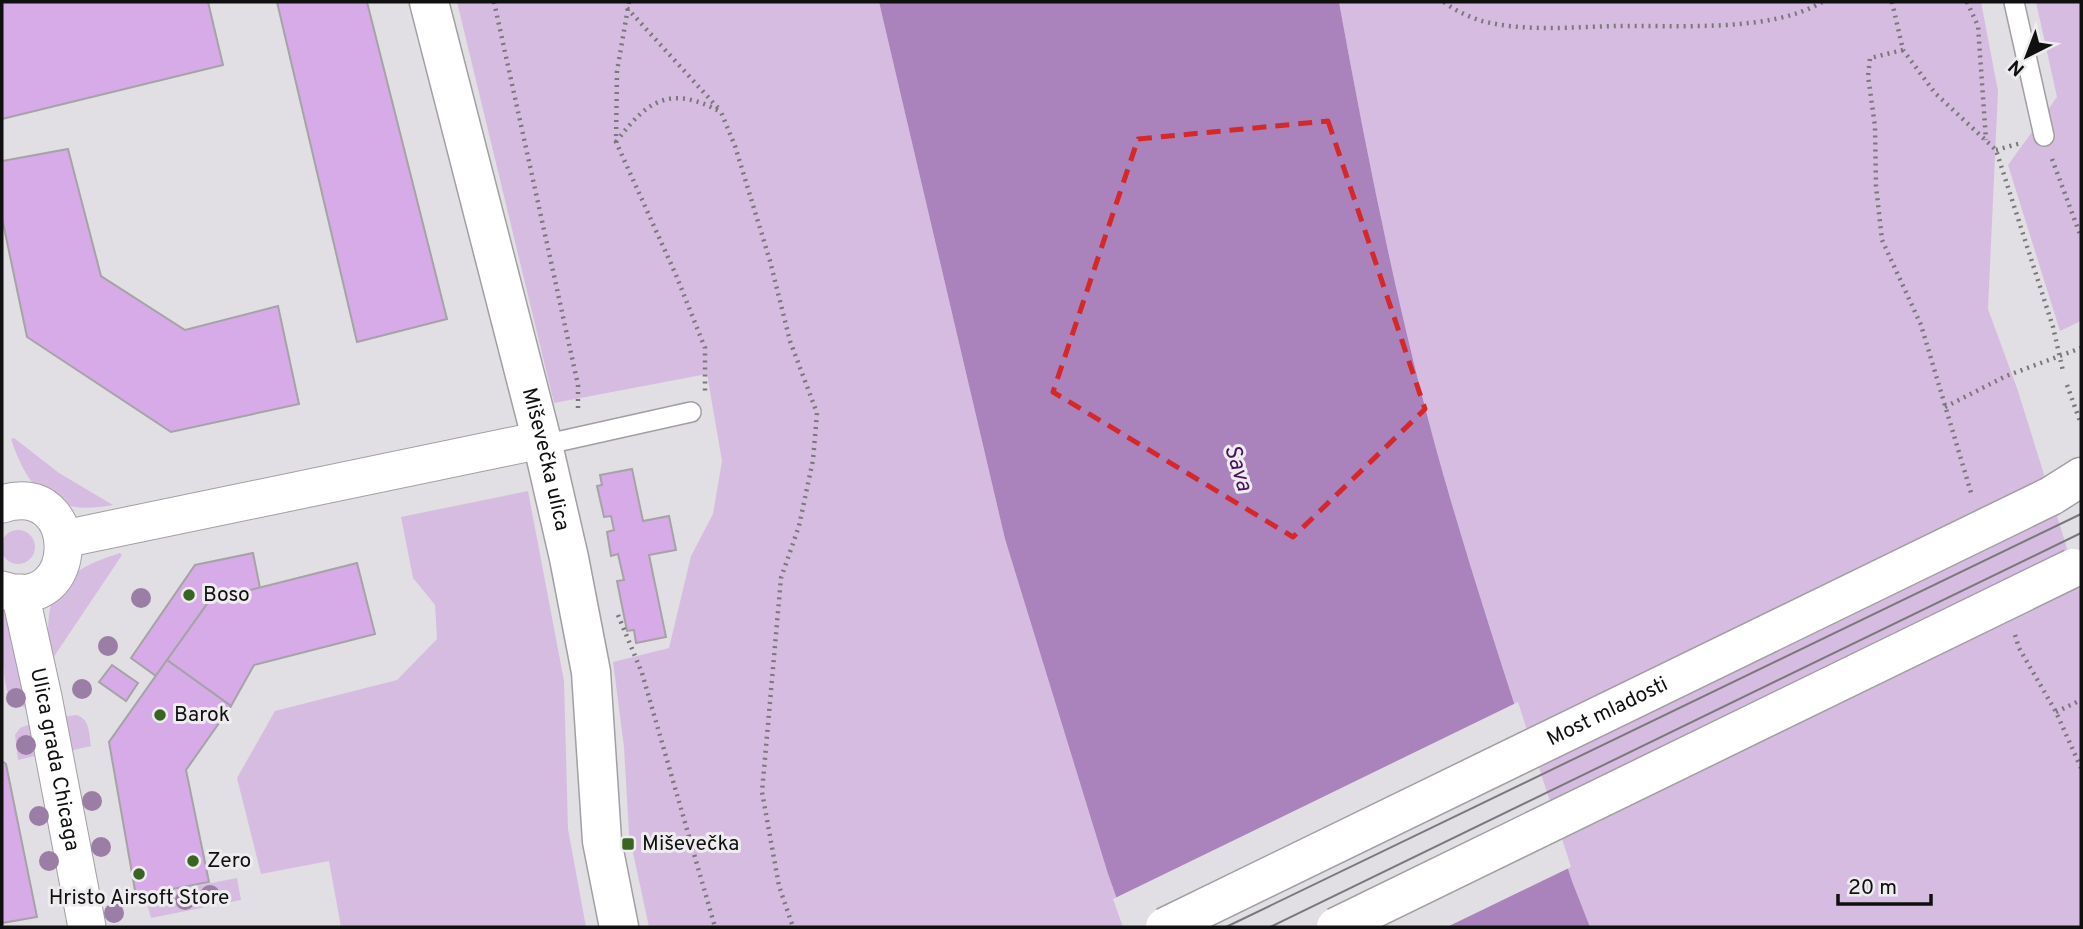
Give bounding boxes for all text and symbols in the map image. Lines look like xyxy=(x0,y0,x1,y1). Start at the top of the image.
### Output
north arrow xyxy=(1992,21,2062,91)
text: N xyxy=(2004,54,2030,81)
street label: Miševečka ulica xyxy=(515,385,576,533)
water label: Sava xyxy=(1216,441,1258,495)
place label: Boso xyxy=(203,582,250,609)
marker: Boso xyxy=(181,587,197,603)
street label: Ulica grada Chicaga xyxy=(23,665,86,853)
street label: Most mladosti xyxy=(1542,671,1672,753)
place label: Barok xyxy=(174,702,230,729)
marker: Barok xyxy=(152,707,168,723)
place label: Miševečka xyxy=(642,831,739,858)
marker: Miševečka xyxy=(620,836,636,852)
place label: Zero xyxy=(207,848,251,875)
marker: Zero xyxy=(185,853,201,869)
scale bar xyxy=(1838,862,1931,906)
marker: Hristo Airsoft Store xyxy=(131,866,147,882)
text: 20 m xyxy=(1848,875,1897,902)
place label: Hristo Airsoft Store xyxy=(49,885,229,912)

